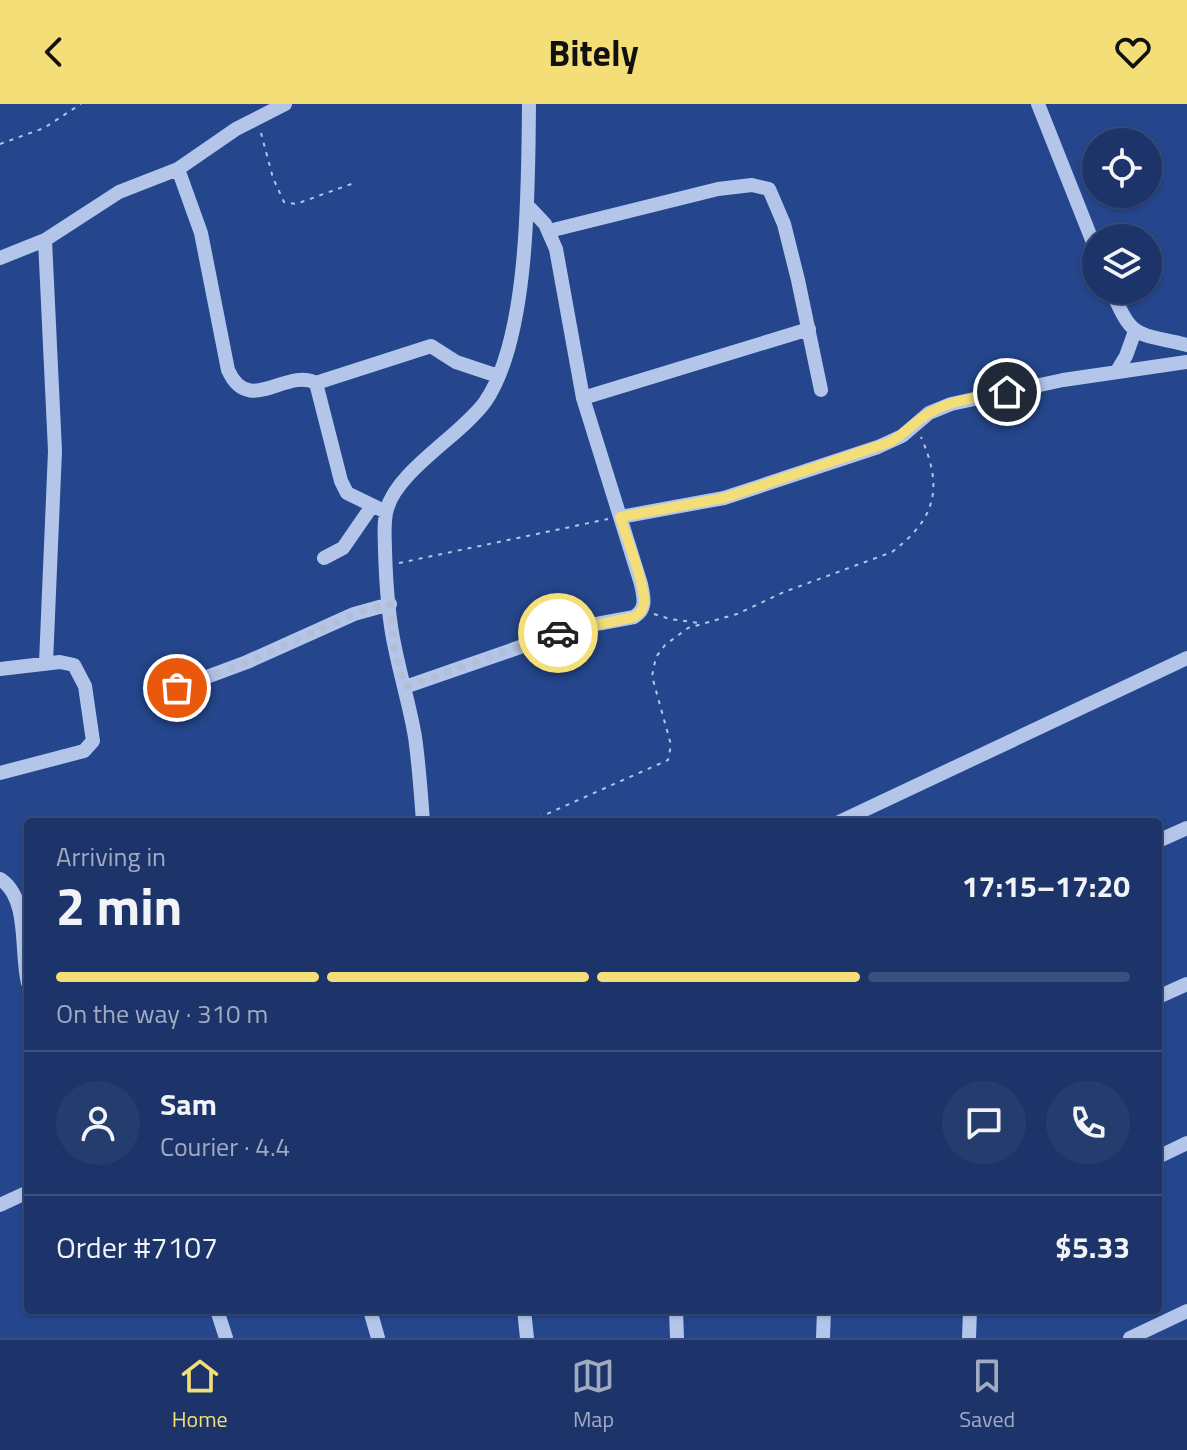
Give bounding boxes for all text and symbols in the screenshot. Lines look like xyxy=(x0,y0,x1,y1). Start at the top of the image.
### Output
text: Bitely xyxy=(548,25,639,80)
icon: back xyxy=(32,30,76,74)
icon: heart xyxy=(1111,30,1155,74)
map controls xyxy=(1082,128,1162,304)
button: locate xyxy=(1082,128,1162,208)
button: layers xyxy=(1082,224,1162,304)
pin xyxy=(973,358,1041,426)
icon: home xyxy=(985,370,1029,414)
courier xyxy=(518,593,598,673)
icon: car xyxy=(536,611,580,655)
pin xyxy=(143,654,211,722)
icon: bag xyxy=(155,666,199,710)
text: Arriving in xyxy=(56,837,166,876)
text: 17:15–17:20 xyxy=(962,863,1130,909)
text: 2 min xyxy=(56,866,182,945)
text: On the way · 310 m xyxy=(56,994,268,1033)
button: person xyxy=(56,1081,140,1165)
text: Sam xyxy=(160,1081,217,1127)
button: chat xyxy=(942,1081,1026,1165)
button: phone xyxy=(1046,1081,1130,1165)
text: Courier · 4.4 xyxy=(160,1127,290,1166)
text: Order #7107 xyxy=(56,1224,218,1270)
text: $5.33 xyxy=(1055,1224,1130,1270)
tab: Home xyxy=(172,1354,228,1436)
tab: Map xyxy=(571,1354,615,1436)
tab: Saved xyxy=(959,1354,1015,1436)

